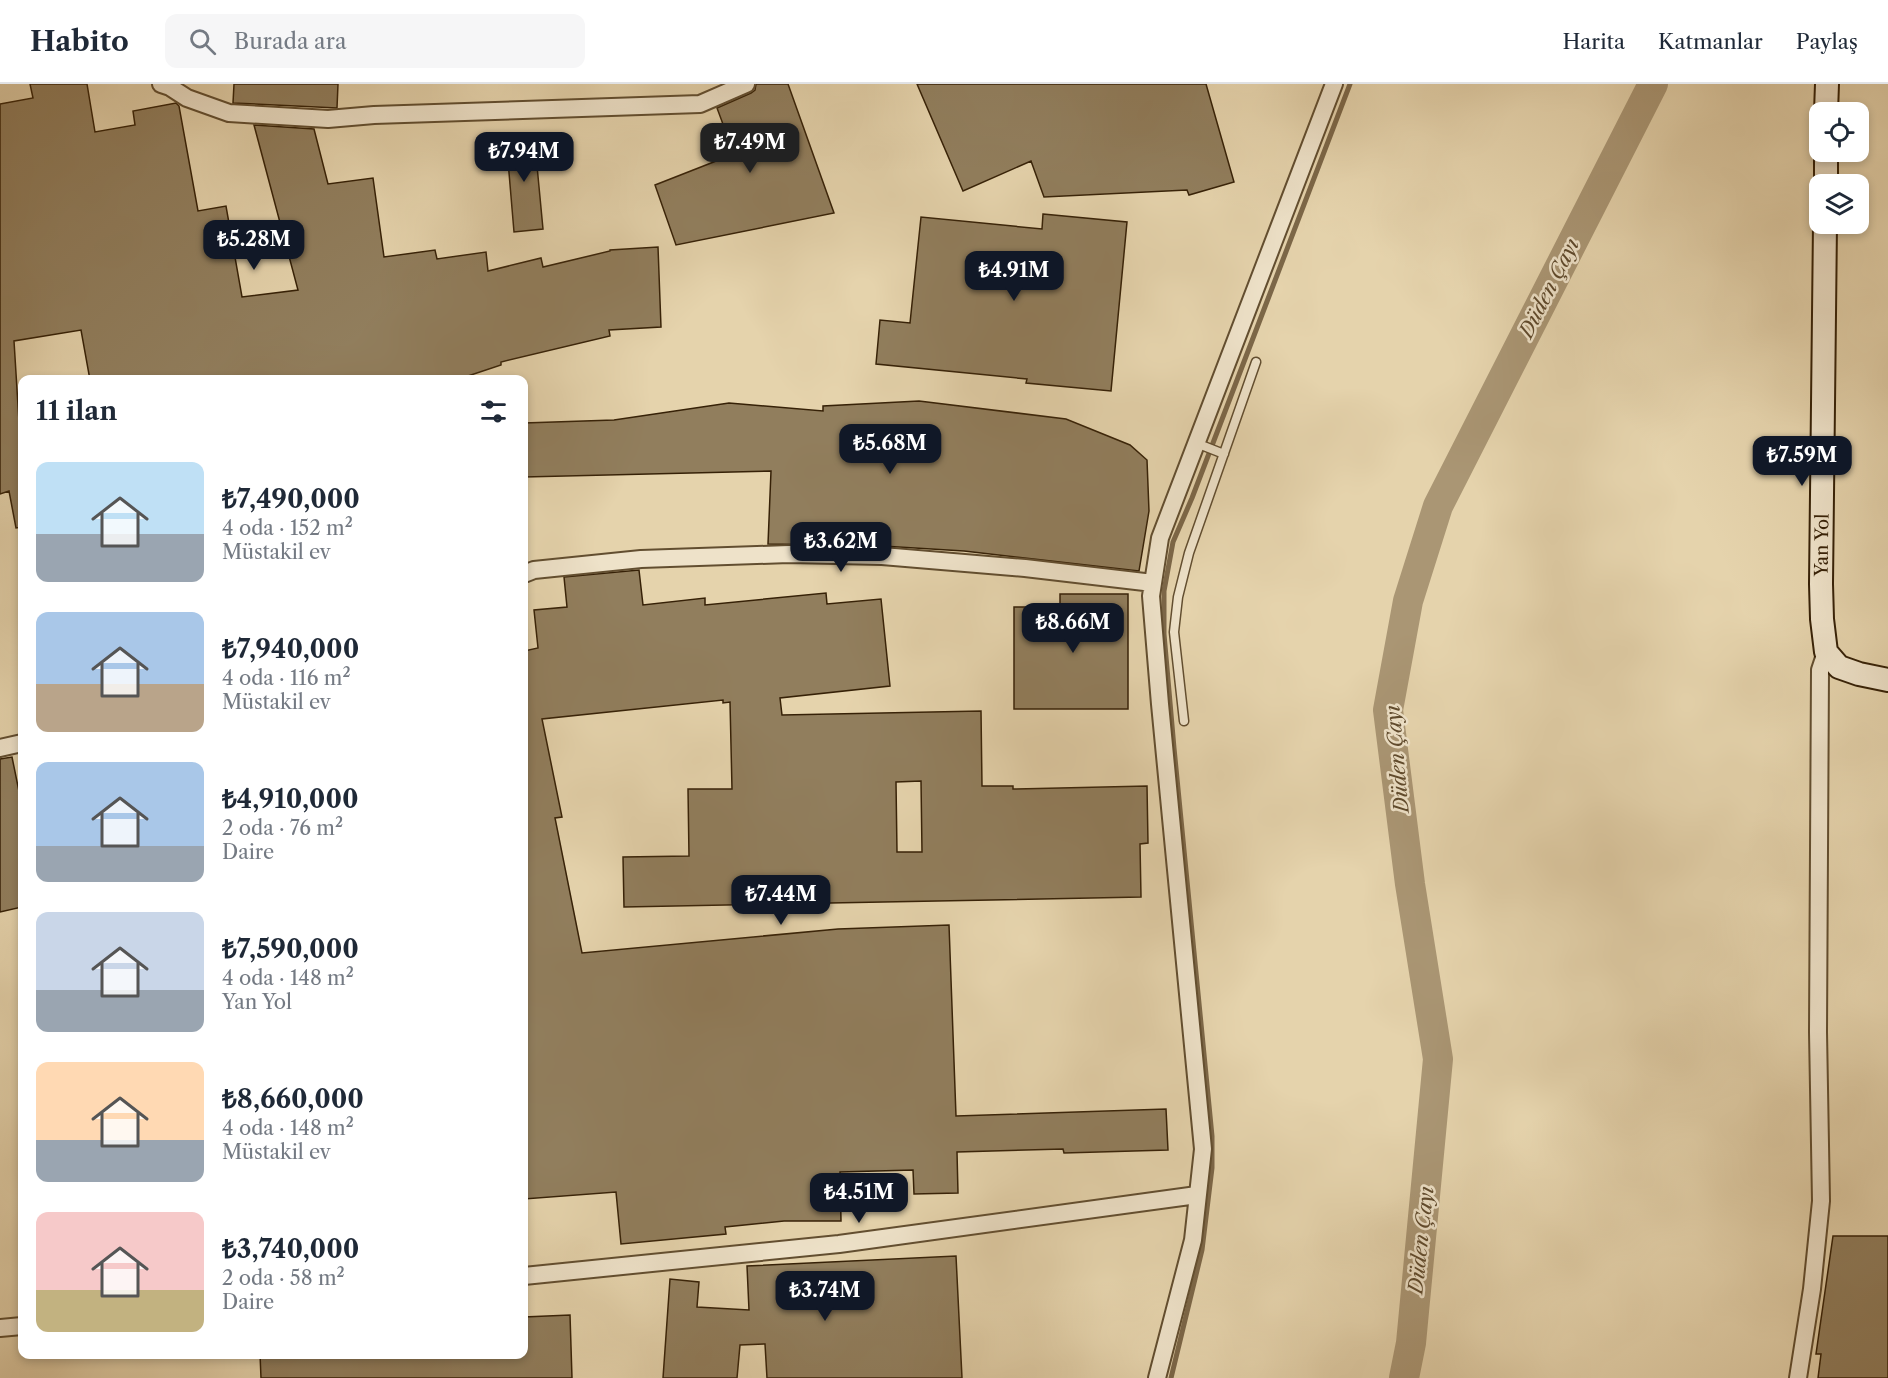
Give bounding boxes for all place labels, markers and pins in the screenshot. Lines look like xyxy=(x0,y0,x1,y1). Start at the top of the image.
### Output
pin: ₺7.49M xyxy=(701,123,799,174)
pin: ₺7.94M xyxy=(475,132,573,183)
pin: ₺5.28M xyxy=(205,220,303,271)
pin: ₺4.91M xyxy=(965,251,1063,302)
pin: ₺5.68M xyxy=(841,424,939,475)
pin: ₺7.59M xyxy=(1753,436,1851,487)
pin: ₺3.62M xyxy=(792,522,890,573)
pin: ₺8.66M xyxy=(1024,603,1122,654)
pin: ₺7.44M xyxy=(732,875,830,926)
pin: ₺4.51M xyxy=(810,1173,908,1224)
pin: ₺3.74M xyxy=(776,1271,874,1322)

